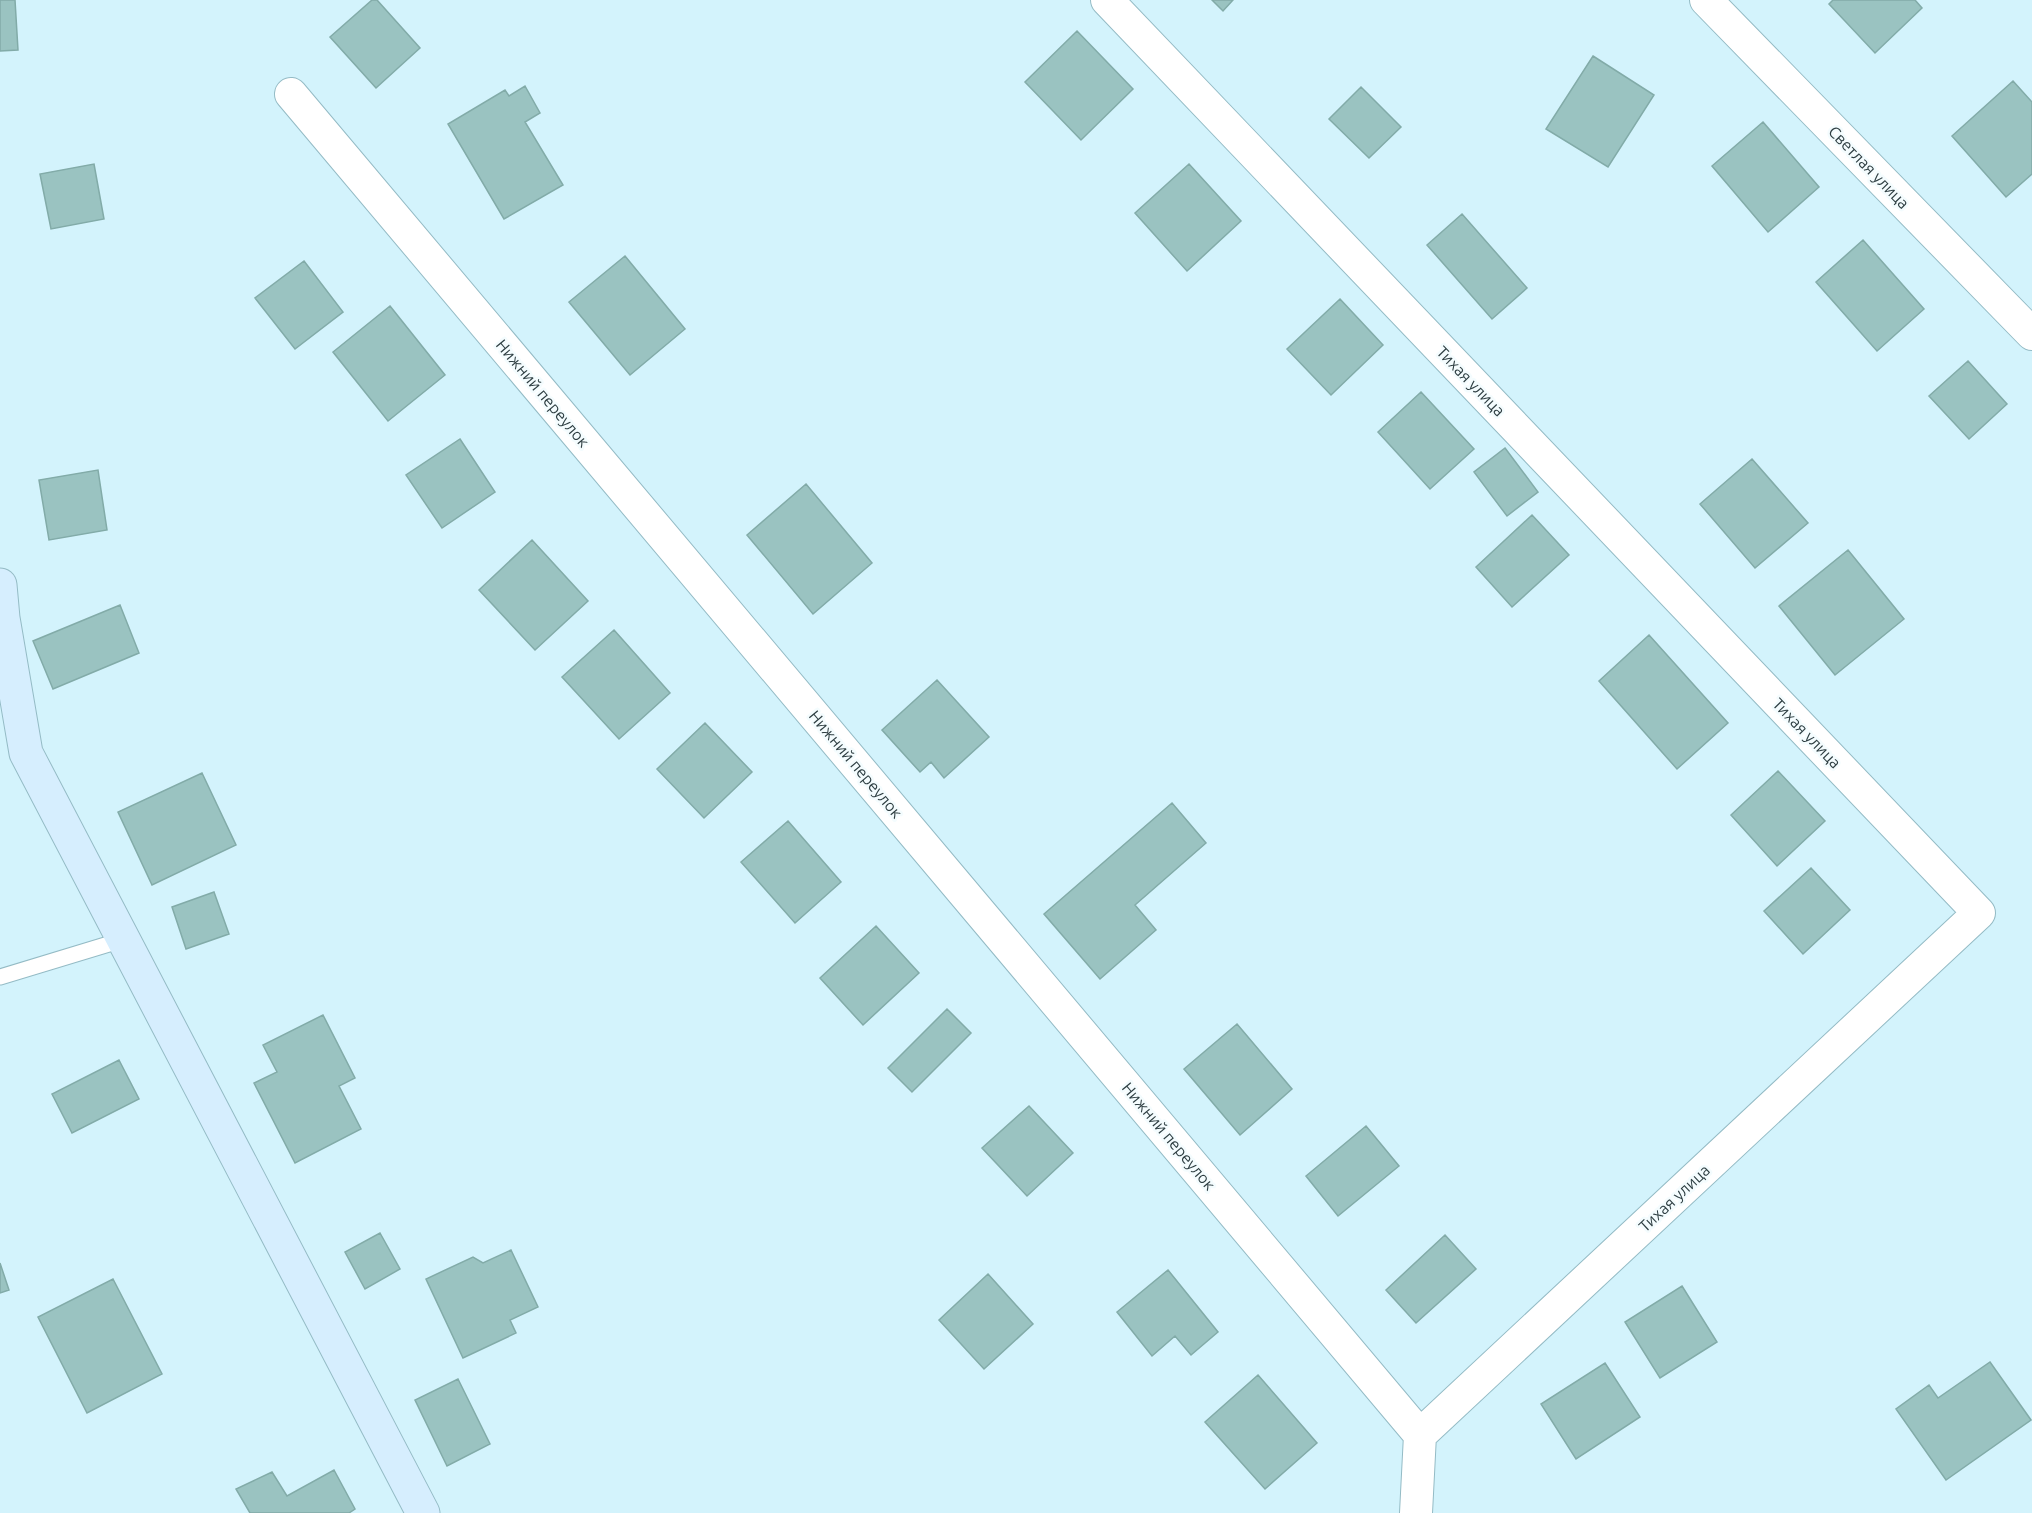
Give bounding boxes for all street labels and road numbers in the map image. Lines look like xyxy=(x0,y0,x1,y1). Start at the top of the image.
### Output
street label: Светлая улица xyxy=(1825,122,1913,212)
street label: Нижний переулок xyxy=(493,335,593,451)
street label: Тихая улица xyxy=(1433,342,1509,420)
street label: Тихая улица xyxy=(1769,694,1845,772)
street label: Нижний переулок xyxy=(806,706,906,822)
street label: Нижний переулок xyxy=(1119,1078,1219,1194)
street label: Тихая улица xyxy=(1635,1161,1713,1235)

